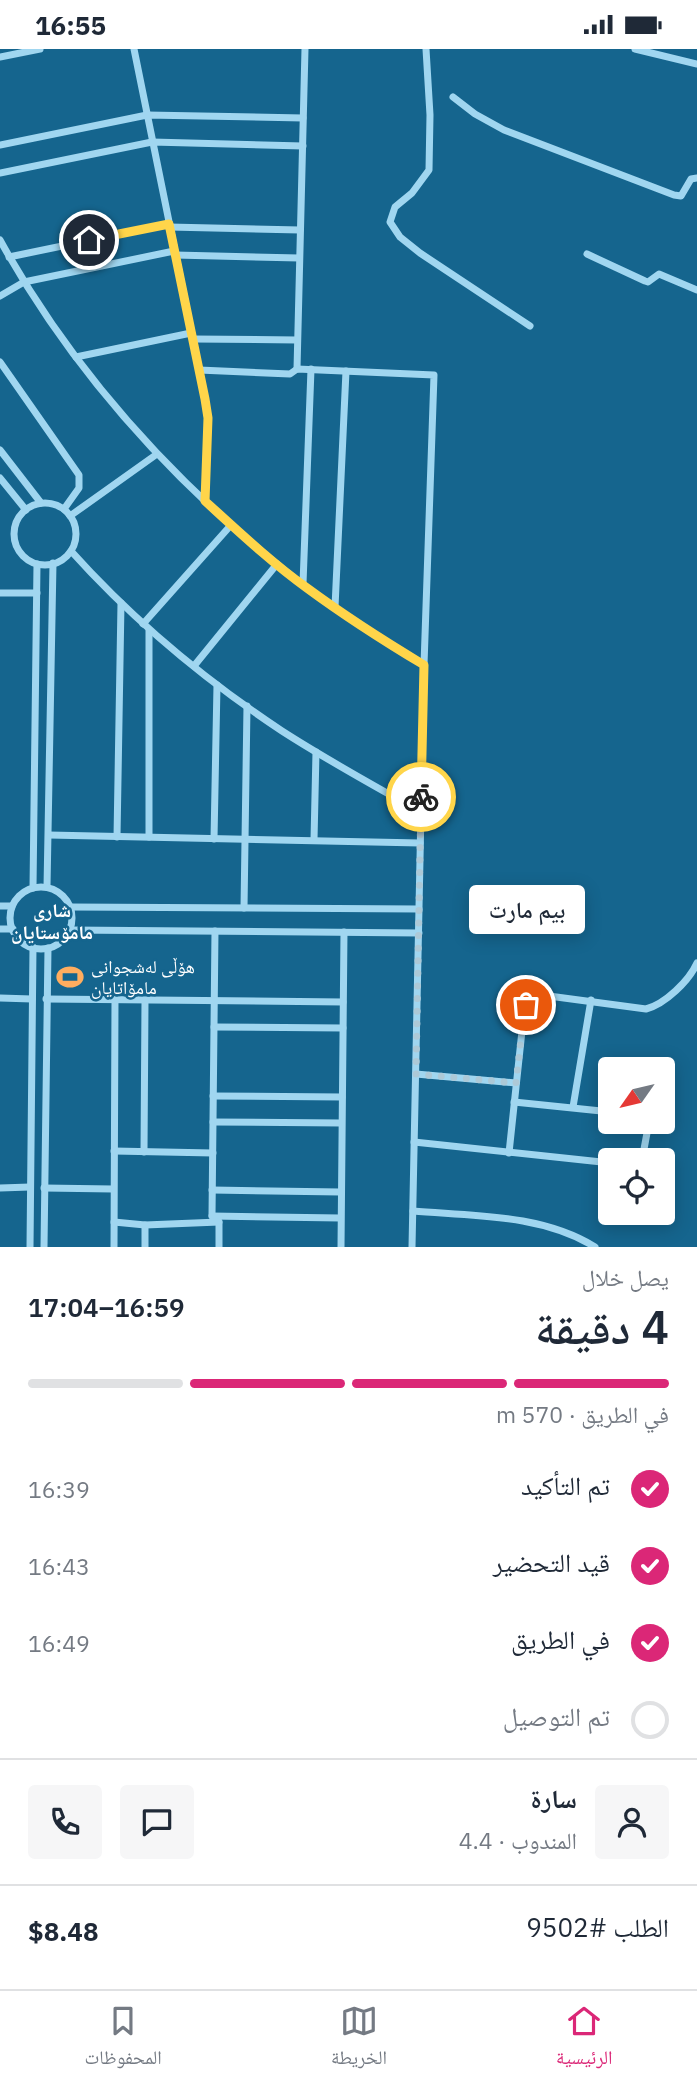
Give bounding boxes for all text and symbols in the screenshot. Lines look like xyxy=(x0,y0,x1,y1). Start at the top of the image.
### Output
text: 16:55 xyxy=(35,8,106,42)
pin xyxy=(59,210,119,270)
icon: home xyxy=(70,221,108,259)
courier xyxy=(386,762,456,832)
icon: bike xyxy=(402,778,440,816)
callout: بیم مارت xyxy=(468,886,584,935)
text: بیم مارت xyxy=(489,894,565,924)
district label: شاری مامۆستایان xyxy=(11,898,93,944)
place label: هۆڵی لەشجوانی مامۆاتایان xyxy=(91,955,195,999)
sports icon: هۆڵی لەشجوانی مامۆاتایان xyxy=(55,962,85,992)
pin xyxy=(496,975,556,1035)
icon: bag xyxy=(507,986,545,1024)
north arrow xyxy=(598,1057,676,1134)
map controls xyxy=(598,1057,675,1225)
button: locate xyxy=(598,1148,675,1225)
text: يصل خلال xyxy=(582,1262,669,1292)
text: 16:59–17:04 xyxy=(28,1290,185,1324)
text: 4 دقيقة xyxy=(535,1297,669,1357)
text: في الطريق · 570 m xyxy=(496,1399,669,1429)
text: تم التأكيد xyxy=(521,1468,610,1502)
icon: check xyxy=(631,1470,669,1508)
text: 16:39 xyxy=(28,1474,90,1504)
text: قيد التحضير xyxy=(493,1545,610,1579)
icon: check xyxy=(631,1547,669,1585)
text: 16:43 xyxy=(28,1551,90,1581)
text: في الطريق xyxy=(511,1622,610,1656)
icon: check xyxy=(631,1624,669,1662)
text: 16:49 xyxy=(28,1628,90,1658)
text: تم التوصيل xyxy=(503,1699,610,1733)
text: سارة xyxy=(530,1781,577,1815)
button: phone xyxy=(28,1785,102,1859)
button: chat xyxy=(120,1785,194,1859)
button: person xyxy=(595,1785,669,1859)
text: المندوب · 4.4 xyxy=(459,1825,577,1855)
text: الطلب #9502 xyxy=(526,1910,669,1944)
text: $8.48 xyxy=(28,1914,99,1948)
tab: المحفوظات xyxy=(85,2002,162,2076)
tab: الخريطة xyxy=(331,2002,387,2076)
tab: الرئيسية xyxy=(556,2002,612,2076)

